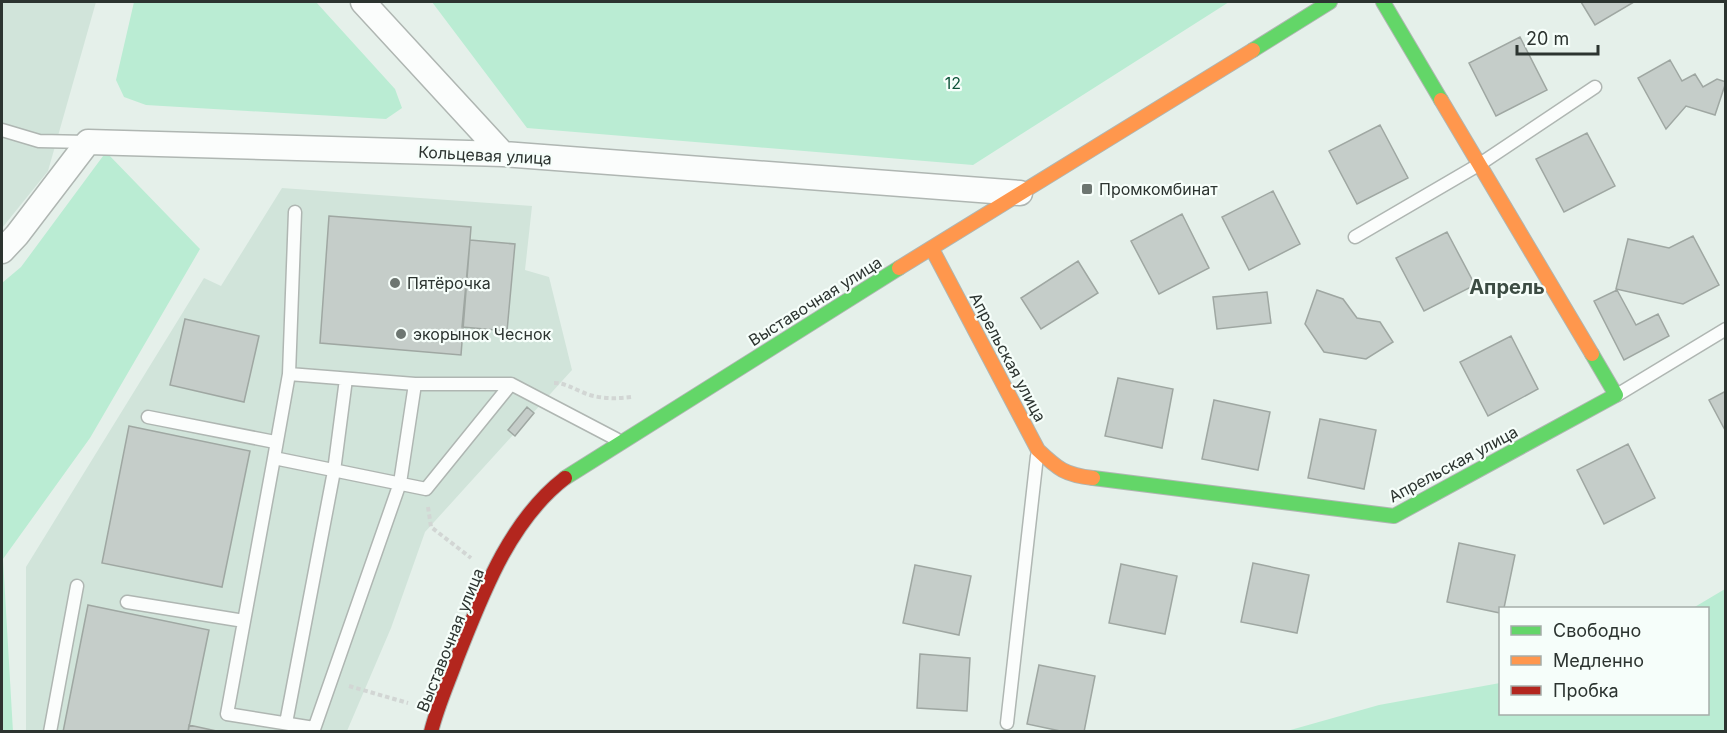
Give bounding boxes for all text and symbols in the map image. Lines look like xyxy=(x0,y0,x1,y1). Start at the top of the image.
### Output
scale bar xyxy=(1517,18,1598,56)
text: 20 m xyxy=(1526,28,1569,49)
park label: 12 xyxy=(945,73,961,93)
street label: Кольцевая улица xyxy=(418,142,552,168)
place label: Промкомбинат xyxy=(1099,179,1218,199)
marker: Промкомбинат xyxy=(1080,182,1094,196)
street label: Выставочная улица xyxy=(745,252,885,350)
place label: Пятёрочка xyxy=(407,273,491,293)
district label: Апрель xyxy=(1469,275,1545,299)
marker: Пятёрочка xyxy=(388,276,402,290)
street label: Апрельская улица xyxy=(966,289,1050,425)
place label: экорынок Чеснок xyxy=(413,324,551,344)
marker: экорынок Чеснок xyxy=(394,327,408,341)
street label: Апрельская улица xyxy=(1385,422,1521,506)
street label: Выставочная улица xyxy=(412,565,488,715)
legend xyxy=(1499,607,1709,715)
text: Свободно xyxy=(1553,620,1641,641)
text: Медленно xyxy=(1553,650,1644,671)
text: Пробка xyxy=(1553,680,1619,701)

